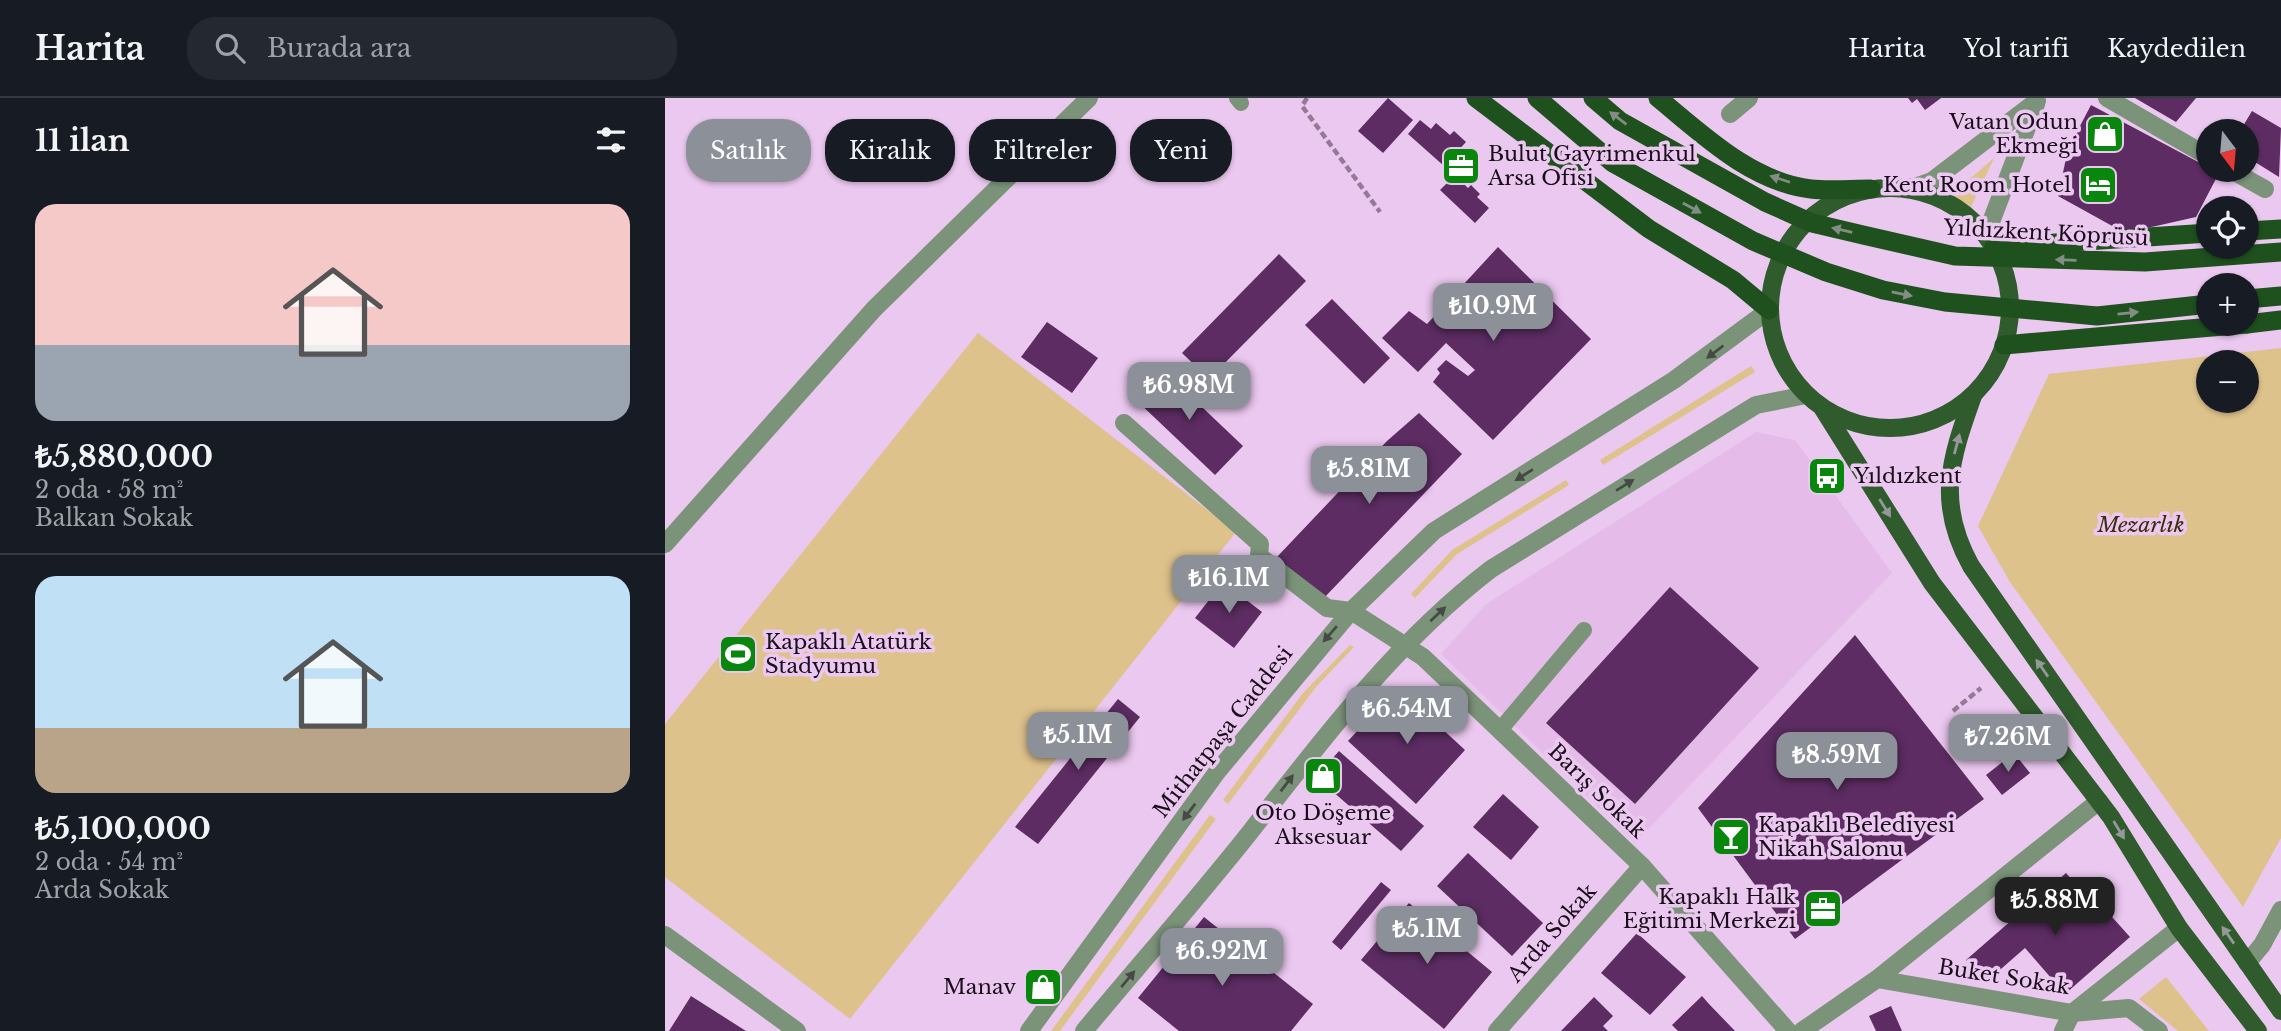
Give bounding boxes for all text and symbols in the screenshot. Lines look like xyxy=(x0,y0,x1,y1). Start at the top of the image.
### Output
search box xyxy=(187,17,677,80)
text: Harita xyxy=(35,28,145,69)
icon: search xyxy=(211,29,249,67)
text: Burada ara xyxy=(267,32,411,64)
text: Harita xyxy=(1848,34,1926,63)
text: Yol tarifi xyxy=(1964,34,2069,63)
text: Kaydedilen xyxy=(2107,34,2246,63)
place label: Vatan Odun Ekmeği xyxy=(1948,109,2078,159)
one-way arrow xyxy=(1609,110,1627,125)
shop icon: Vatan Odun Ekmeği xyxy=(2084,113,2126,155)
chip: Satılık xyxy=(686,119,811,182)
chip: Kiralık xyxy=(825,119,955,182)
chip: Filtreler xyxy=(969,119,1116,182)
chip: Yeni xyxy=(1130,119,1232,182)
north arrow xyxy=(2196,119,2259,182)
map controls xyxy=(2196,119,2259,413)
icon: filters xyxy=(592,121,630,159)
text: 11 ilan xyxy=(35,122,130,159)
place label: Bulut Gayrimenkul Arsa Ofisi xyxy=(1487,141,1696,191)
office icon: Bulut Gayrimenkul Arsa Ofisi xyxy=(1440,145,1482,187)
hotel icon: Kent Room Hotel xyxy=(2077,164,2119,206)
place label: Kent Room Hotel xyxy=(1883,172,2071,198)
one-way arrow xyxy=(1769,173,1790,184)
button: locate xyxy=(2196,196,2259,259)
one-way arrow xyxy=(1683,202,1702,214)
street label: Yıldızkent Köprüsü xyxy=(1942,215,2149,251)
one-way arrow xyxy=(1831,224,1853,235)
icon: home xyxy=(270,249,396,375)
one-way arrow xyxy=(2055,254,2077,265)
button: + xyxy=(2196,273,2259,336)
pin: ₺10.9M xyxy=(1436,284,1550,343)
one-way arrow xyxy=(1891,288,1913,299)
text: ₺10.9M xyxy=(1449,292,1537,320)
one-way arrow xyxy=(2117,307,2139,318)
one-way arrow xyxy=(1706,345,1724,359)
button: − xyxy=(2196,350,2259,413)
pin: ₺6.98M xyxy=(1132,362,1246,422)
text: ₺6.98M xyxy=(1143,371,1235,399)
one-way arrow xyxy=(1952,433,1963,455)
text: ₺5,880,000 xyxy=(35,438,213,475)
pin: ₺5.81M xyxy=(1312,446,1426,506)
text: ₺5.81M xyxy=(1327,455,1411,483)
bus stop icon: Yıldızkent xyxy=(1806,455,1848,497)
place label: Yıldızkent xyxy=(1853,463,1962,489)
one-way arrow xyxy=(1514,469,1534,482)
text: 2 oda · 58 m² xyxy=(35,476,183,504)
one-way arrow xyxy=(1615,478,1634,491)
one-way arrow xyxy=(1878,499,1891,518)
text: Balkan Sokak xyxy=(35,504,193,532)
park label: Mezarlık xyxy=(2096,512,2185,538)
pin: ₺16.1M xyxy=(1172,556,1286,615)
text: ₺16.1M xyxy=(1188,564,1270,592)
one-way arrow xyxy=(1429,606,1447,622)
icon: home xyxy=(270,621,396,747)
one-way arrow xyxy=(1323,625,1339,642)
place label: Kapaklı Atatürk Stadyumu xyxy=(765,629,932,679)
sports icon: Kapaklı Atatürk Stadyumu xyxy=(717,633,759,675)
street label: Mithatpaşa Caddesi xyxy=(1148,641,1298,823)
one-way arrow xyxy=(2035,659,2049,677)
pin: ₺6.54M xyxy=(1350,686,1464,746)
text: ₺6.54M xyxy=(1362,695,1452,723)
pin: ₺5.1M xyxy=(1029,712,1127,772)
pin: ₺7.26M xyxy=(1951,714,2065,774)
text: ₺5.1M xyxy=(1043,721,1113,749)
text: ₺7.26M xyxy=(1965,723,2051,751)
pin: ₺8.59M xyxy=(1780,732,1894,792)
street label: Barış Sokak xyxy=(1543,738,1651,844)
text: ₺8.59M xyxy=(1792,741,1882,769)
shop icon: Oto Döşeme Aksesuar xyxy=(1302,755,1344,797)
one-way arrow xyxy=(1279,774,1293,792)
place label: Oto Döşeme Aksesuar xyxy=(1255,800,1391,850)
one-way arrow xyxy=(1182,803,1196,821)
text: ₺5,100,000 xyxy=(35,810,211,847)
place label: Kapaklı Belediyesi Nikah Salonu xyxy=(1758,812,1955,862)
bar icon: Kapaklı Belediyesi Nikah Salonu xyxy=(1710,816,1752,858)
one-way arrow xyxy=(2113,821,2126,840)
text: 2 oda · 54 m² xyxy=(35,848,183,876)
text: Arda Sokak xyxy=(35,876,169,904)
street label: Arda Sokak xyxy=(1501,878,1602,988)
pin: ₺5.88M xyxy=(1998,878,2112,937)
place label: Kapaklı Halk Eğitimi Merkezi xyxy=(1623,884,1796,934)
text: ₺5.88M xyxy=(2011,886,2099,914)
office icon: Kapaklı Halk Eğitimi Merkezi xyxy=(1802,888,1844,930)
pin: ₺5.1M xyxy=(1378,906,1476,966)
text: ₺5.1M xyxy=(1392,915,1462,943)
one-way arrow xyxy=(2221,926,2235,944)
pin: ₺6.92M xyxy=(1165,928,1279,988)
text: ₺6.92M xyxy=(1176,937,1268,965)
street label: Buket Sokak xyxy=(1936,954,2072,1000)
shop icon: Manav xyxy=(1022,966,1064,1008)
one-way arrow xyxy=(1120,970,1135,987)
place label: Manav xyxy=(943,974,1016,1000)

